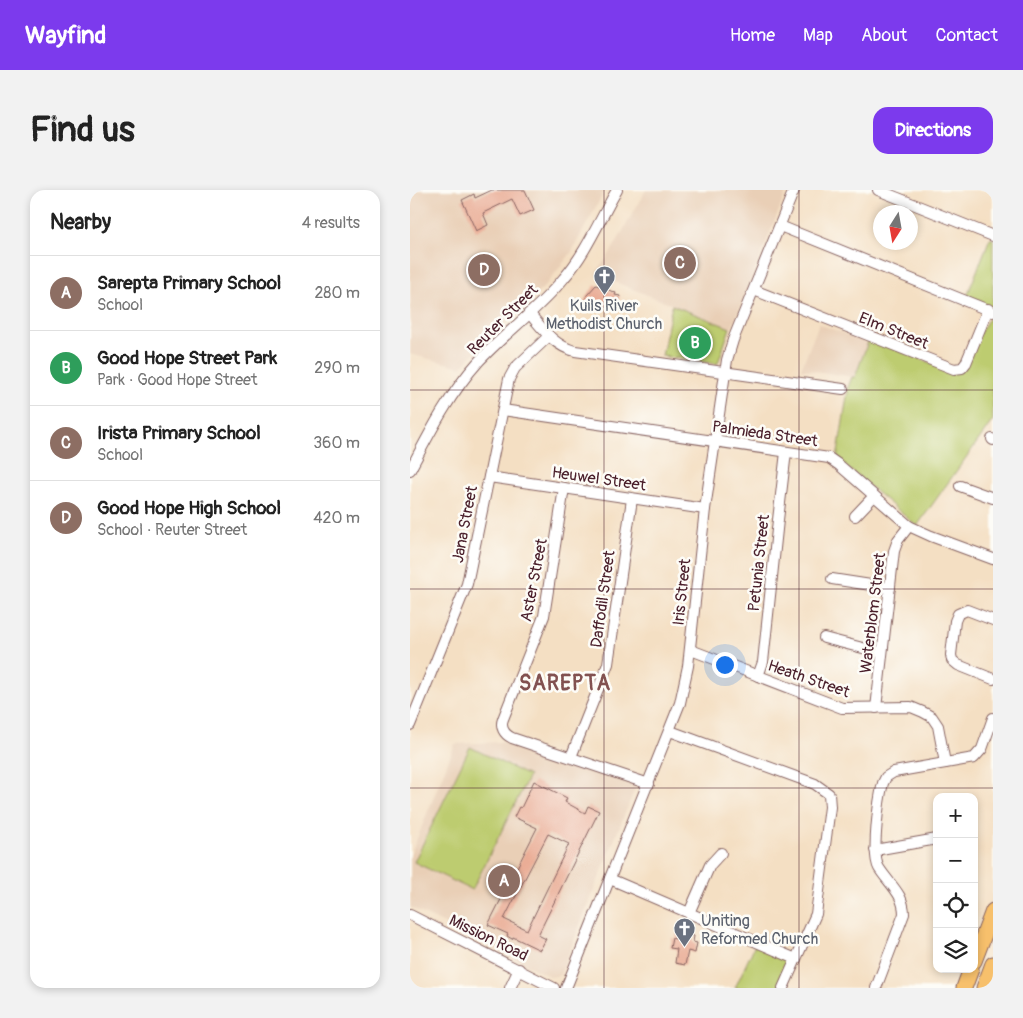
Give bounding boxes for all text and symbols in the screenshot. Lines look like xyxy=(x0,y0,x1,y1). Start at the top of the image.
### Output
text: Wayfind xyxy=(25,21,106,50)
text: Home xyxy=(730,24,775,47)
text: Map xyxy=(803,24,833,47)
text: About xyxy=(861,24,907,47)
text: Contact xyxy=(935,24,998,47)
button: Directions xyxy=(873,107,993,154)
text: Find us xyxy=(30,108,135,152)
north arrow xyxy=(873,205,918,250)
text: Nearby xyxy=(50,209,111,236)
text: 4 results xyxy=(302,213,360,233)
pin: C xyxy=(664,244,696,282)
pin: D xyxy=(468,251,500,289)
church icon: Kuils River Methodist Church xyxy=(592,264,616,295)
text: Sarepta Primary School xyxy=(97,271,281,295)
street label: Reuter Street xyxy=(463,280,543,359)
text: A xyxy=(61,283,71,303)
text: 280 m xyxy=(314,283,360,303)
text: School xyxy=(97,295,143,315)
place label: Kuils River Methodist Church xyxy=(546,296,662,334)
street label: Elm Street xyxy=(856,308,932,354)
pin: B xyxy=(679,324,711,362)
text: Good Hope Street Park xyxy=(97,346,277,370)
text: B xyxy=(61,358,71,378)
text: 290 m xyxy=(314,358,360,378)
text: Park · Good Hope Street xyxy=(97,370,257,390)
street label: Palmieda Street xyxy=(711,417,820,451)
text: Irista Primary School xyxy=(97,421,261,445)
text: C xyxy=(61,433,71,453)
text: 360 m xyxy=(313,433,360,453)
text: School xyxy=(97,445,143,465)
street label: Heuwel Street xyxy=(551,462,648,496)
street label: Jana Street xyxy=(448,483,482,564)
text: Good Hope High School xyxy=(97,496,281,520)
text: D xyxy=(61,508,71,528)
text: 420 m xyxy=(313,508,360,528)
street label: Petunia Street xyxy=(744,513,774,613)
text: School · Reuter Street xyxy=(97,520,247,540)
street label: Aster Street xyxy=(516,536,552,624)
street label: Daffodil Street xyxy=(586,549,620,649)
street label: Waterblom Street xyxy=(856,551,890,675)
street label: Iris Street xyxy=(669,557,696,627)
your location xyxy=(712,652,738,678)
street label: Heath Street xyxy=(765,656,853,702)
district label: SAREPTA xyxy=(519,670,611,697)
map controls xyxy=(933,793,978,973)
button: + xyxy=(933,793,978,838)
button: − xyxy=(933,838,978,883)
pin: A xyxy=(488,862,520,900)
button: locate xyxy=(933,883,978,928)
street label: Mission Road xyxy=(446,910,531,966)
place label: Uniting Reformed Church xyxy=(701,911,818,949)
church icon: Uniting Reformed Church xyxy=(673,917,697,948)
button: layers xyxy=(933,928,978,973)

